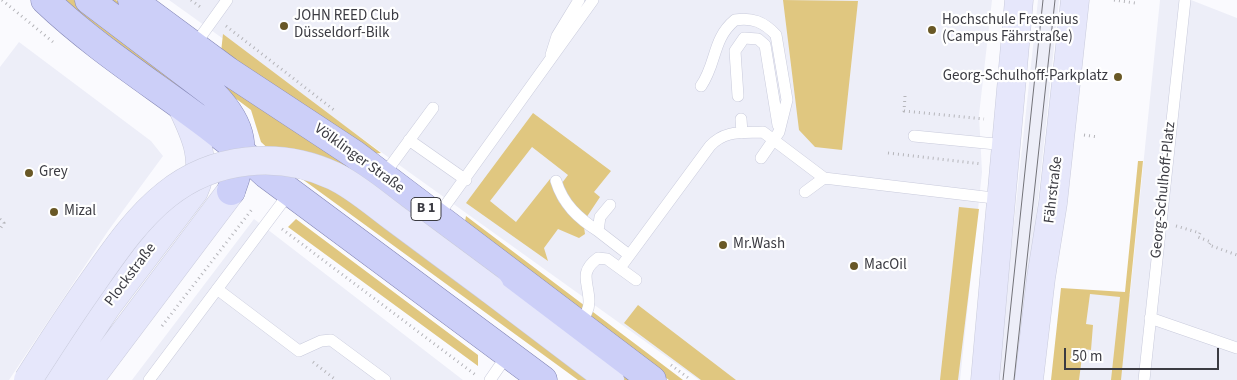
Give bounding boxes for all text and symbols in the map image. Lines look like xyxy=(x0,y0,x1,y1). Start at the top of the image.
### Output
place label: JOHN REED Club Düsseldorf-Bilk xyxy=(294,8,399,43)
place label: Hochschule Fresenius (Campus Fährstraße) xyxy=(942,12,1078,47)
marker: JOHN REED Club Düsseldorf-Bilk xyxy=(278,20,290,32)
marker: Hochschule Fresenius (Campus Fährstraße) xyxy=(926,24,938,36)
place label: Georg-Schulhoff-Parkplatz xyxy=(943,68,1108,86)
marker: Georg-Schulhoff-Parkplatz xyxy=(1112,71,1124,83)
street label: Völklinger Straße xyxy=(311,120,407,198)
street label: Georg-Schulhoff-Platz xyxy=(1148,121,1180,259)
street label: Fährstraße xyxy=(1041,155,1067,225)
place label: Grey xyxy=(39,164,68,182)
marker: Grey xyxy=(23,167,35,179)
road number: B 1 xyxy=(411,198,441,220)
place label: Mizal xyxy=(64,203,96,221)
marker: Mizal xyxy=(48,206,60,218)
place label: Mr.Wash xyxy=(733,236,785,254)
marker: Mr.Wash xyxy=(717,239,729,251)
street label: Plockstraße xyxy=(101,240,161,310)
place label: MacOil xyxy=(864,257,907,275)
marker: MacOil xyxy=(848,260,860,272)
scale bar xyxy=(1067,338,1222,370)
text: 50 m xyxy=(1072,346,1102,367)

